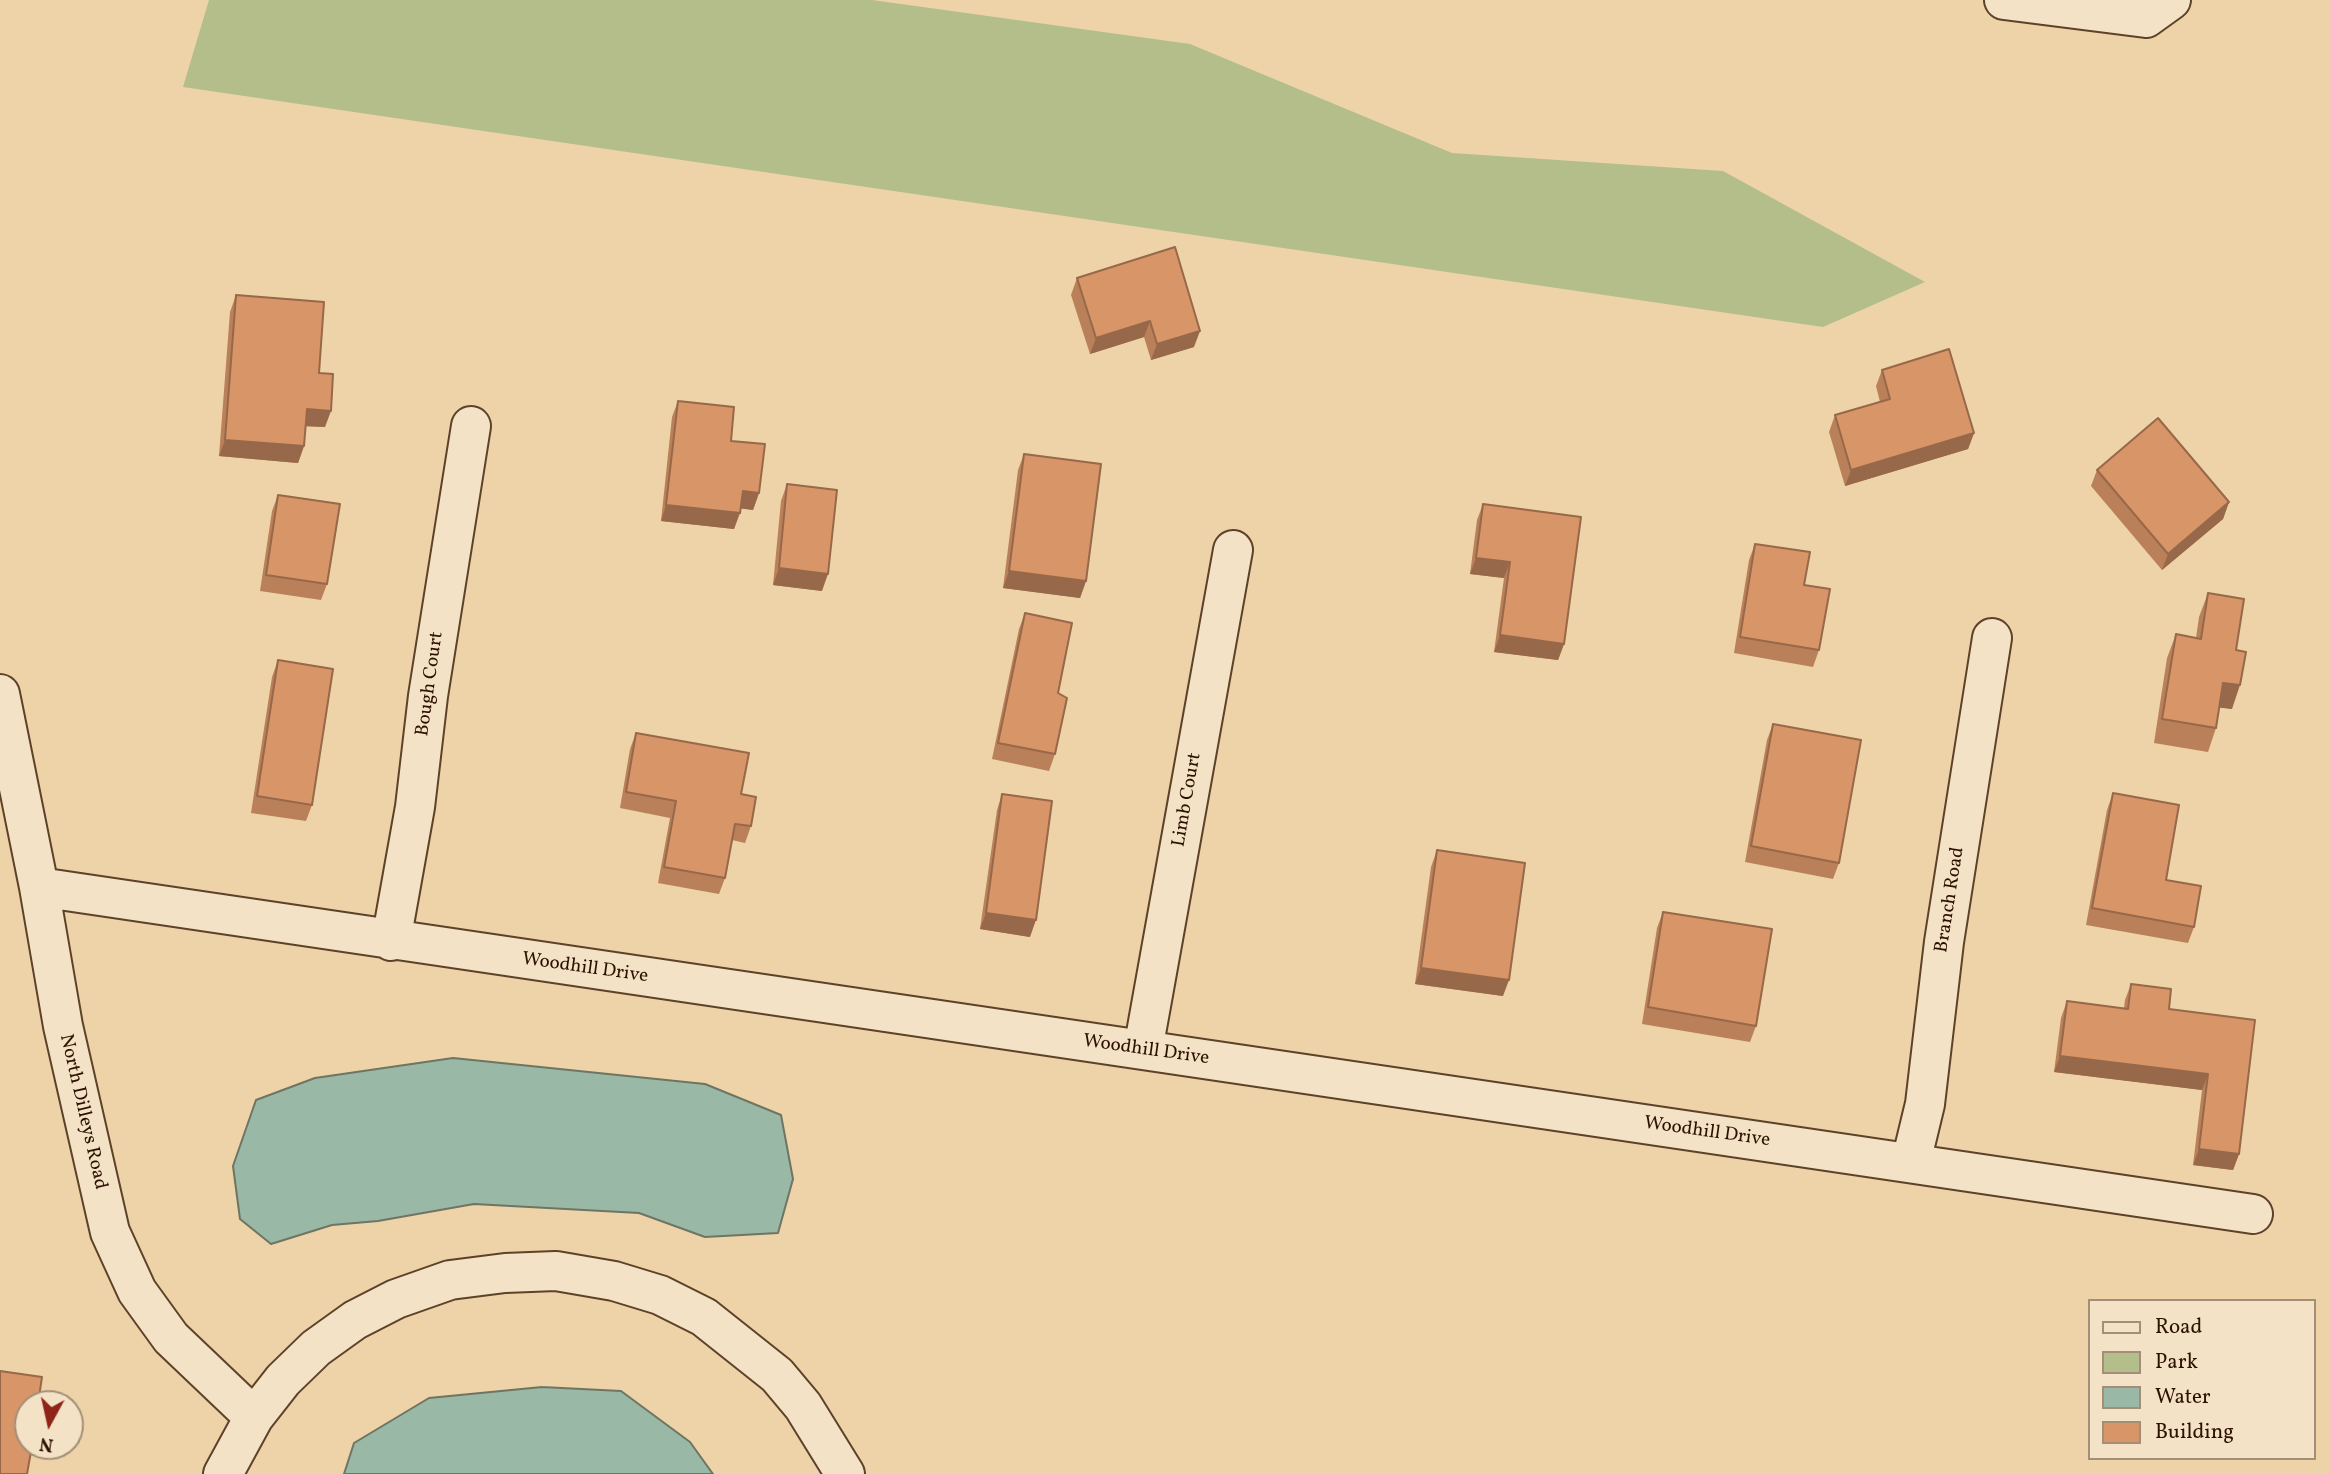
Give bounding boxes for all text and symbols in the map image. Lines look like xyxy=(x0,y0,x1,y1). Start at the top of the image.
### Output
street label: Bough Court xyxy=(412,630,450,738)
street label: Limb Court xyxy=(1169,751,1207,849)
street label: Branch Road xyxy=(1931,846,1971,954)
street label: Woodhill Drive xyxy=(520,949,650,989)
street label: Woodhill Drive xyxy=(1081,1031,1211,1071)
street label: North Dilleys Road xyxy=(53,1032,111,1192)
street label: Woodhill Drive xyxy=(1642,1113,1772,1153)
legend xyxy=(2088,1299,2315,1460)
text: Road xyxy=(2155,1313,2202,1342)
text: Park xyxy=(2155,1348,2198,1377)
text: Water xyxy=(2155,1383,2211,1412)
north arrow xyxy=(14,1390,84,1460)
text: Building xyxy=(2155,1418,2234,1447)
text: N xyxy=(38,1430,55,1458)

